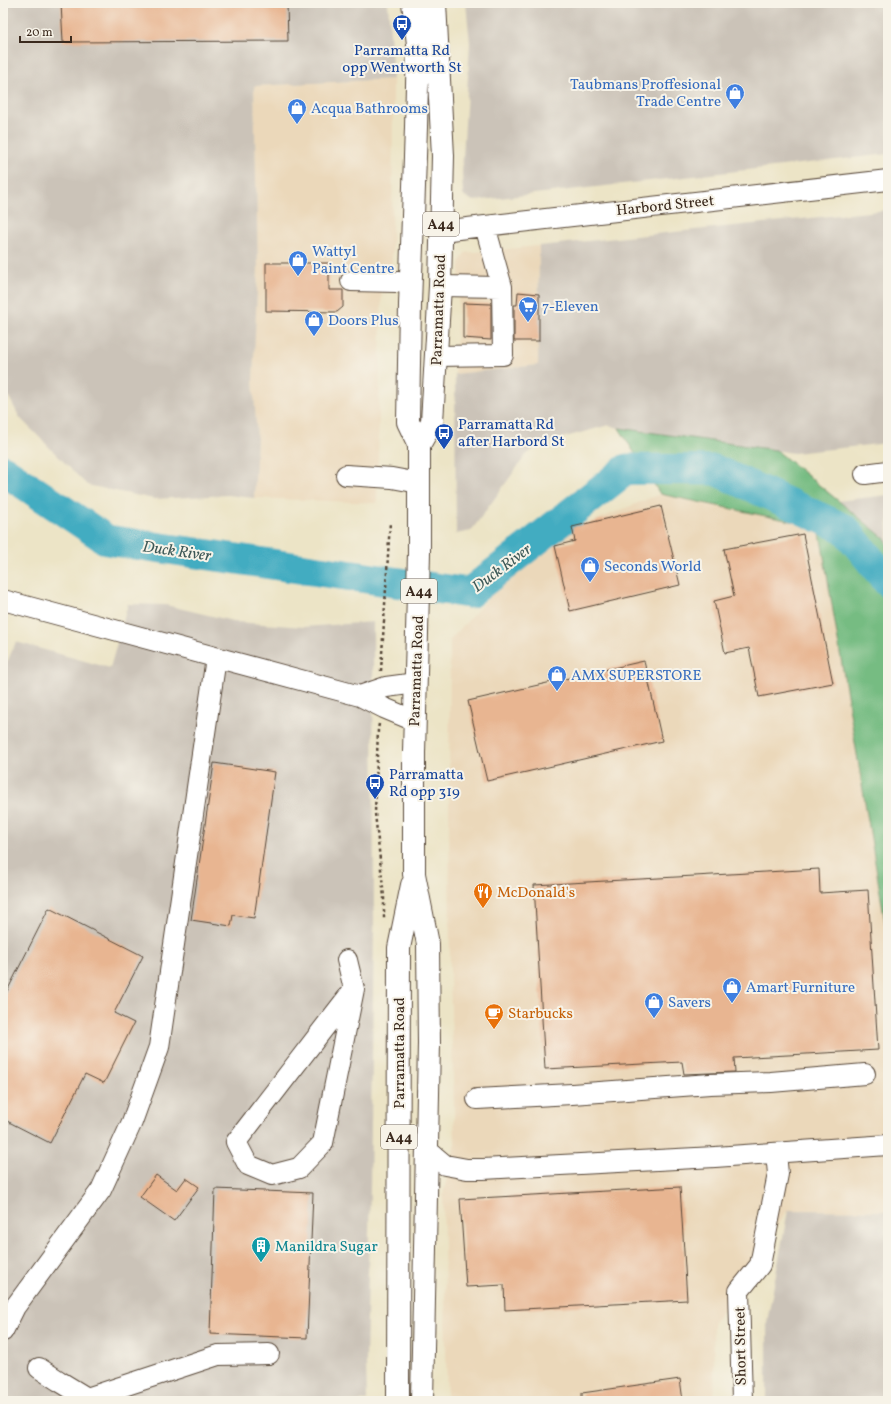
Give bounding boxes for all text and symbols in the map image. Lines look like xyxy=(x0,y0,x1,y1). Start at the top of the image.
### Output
bus stop icon: Parramatta Rd opp Wentworth St xyxy=(391,13,413,41)
scale bar xyxy=(20,18,71,44)
text: 20 m xyxy=(26,25,53,41)
place label: Parramatta Rd opp Wentworth St xyxy=(342,41,462,79)
place label: Taubmans Proffesional Trade Centre xyxy=(570,75,721,113)
shop icon: Taubmans Proffesional Trade Centre xyxy=(724,82,746,110)
shop icon: Acqua Bathrooms xyxy=(286,97,308,125)
place label: Acqua Bathrooms xyxy=(311,99,428,120)
street label: Harbord Street xyxy=(615,191,715,222)
road number: A44 xyxy=(423,212,459,236)
place label: Wattyl Paint Centre xyxy=(312,242,394,280)
shop icon: Wattyl Paint Centre xyxy=(287,249,309,277)
street label: Parramatta Road xyxy=(427,254,452,366)
supermarket icon: 7-Eleven xyxy=(517,295,539,323)
place label: 7-Eleven xyxy=(542,297,599,318)
shop icon: Doors Plus xyxy=(303,309,325,337)
place label: Doors Plus xyxy=(328,311,399,332)
place label: Parramatta Rd after Harbord St xyxy=(458,415,565,453)
bus stop icon: Parramatta Rd after Harbord St xyxy=(433,422,455,450)
water label: Duck River xyxy=(141,536,213,568)
water label: Duck River xyxy=(468,538,537,598)
shop icon: Seconds World xyxy=(579,555,601,583)
place label: Seconds World xyxy=(604,557,702,578)
road number: A44 xyxy=(401,579,437,603)
street label: Parramatta Road xyxy=(405,615,430,727)
shop icon: AMX SUPERSTORE xyxy=(546,664,568,692)
place label: AMX SUPERSTORE xyxy=(571,666,702,687)
place label: Parramatta Rd opp 319 xyxy=(389,765,464,803)
bus stop icon: Parramatta Rd opp 319 xyxy=(364,772,386,800)
restaurant icon: McDonald's xyxy=(472,881,494,909)
place label: McDonald's xyxy=(497,883,575,904)
shop icon: Amart Furniture xyxy=(721,976,743,1004)
place label: Amart Furniture xyxy=(746,978,855,999)
shop icon: Savers xyxy=(643,991,665,1019)
place label: Savers xyxy=(668,993,711,1014)
street label: Parramatta Road xyxy=(390,997,411,1109)
cafe icon: Starbucks xyxy=(483,1002,505,1030)
place label: Starbucks xyxy=(508,1004,573,1025)
road number: A44 xyxy=(381,1125,417,1149)
building icon: Manildra Sugar xyxy=(250,1235,272,1263)
place label: Manildra Sugar xyxy=(275,1237,378,1258)
street label: Short Street xyxy=(730,1306,753,1386)

